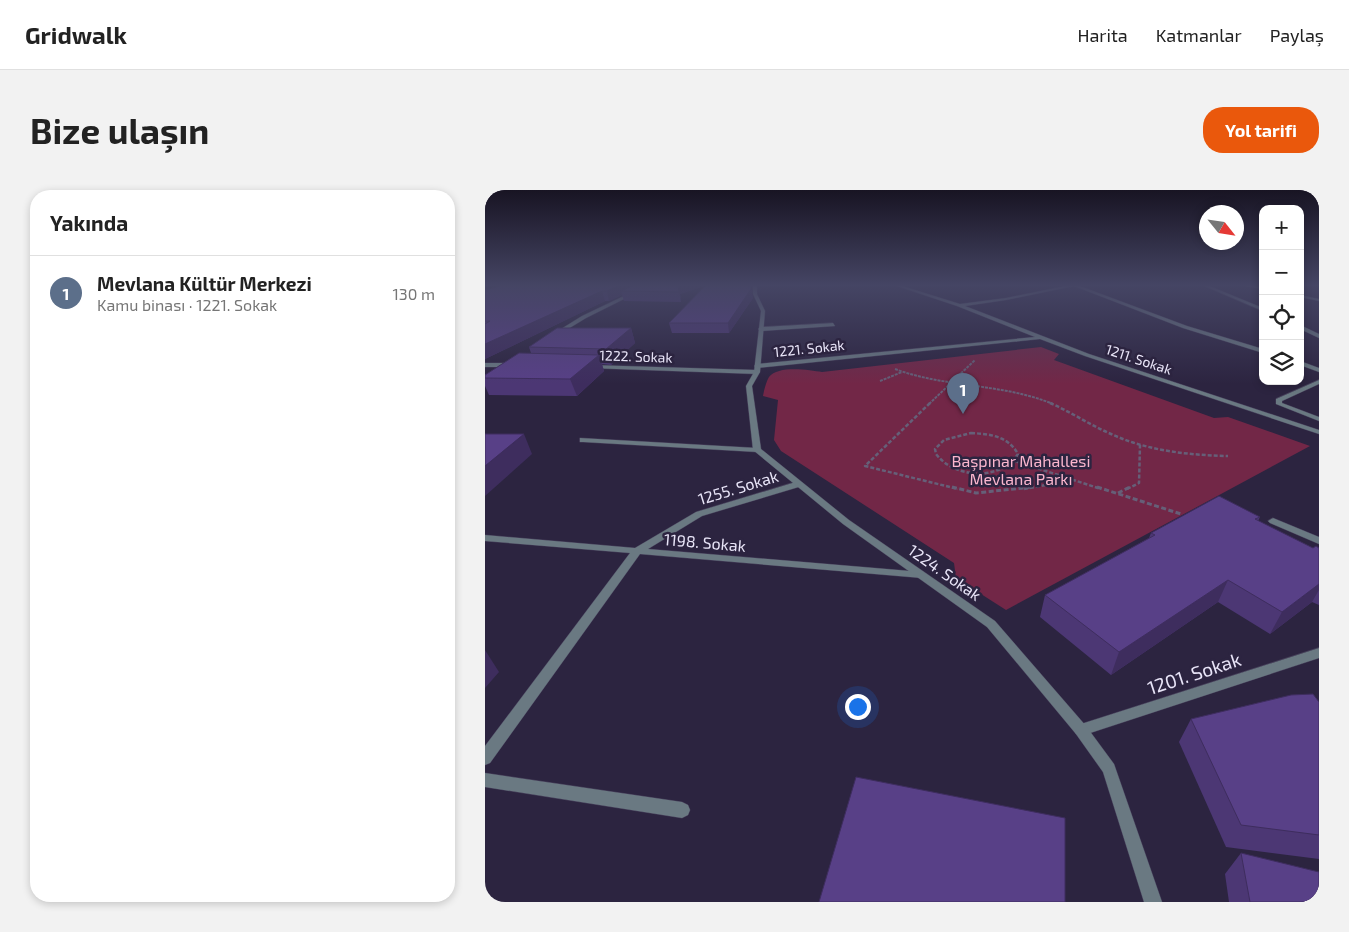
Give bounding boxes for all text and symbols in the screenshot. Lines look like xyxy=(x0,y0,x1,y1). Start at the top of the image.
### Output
text: Gridwalk xyxy=(25,20,127,49)
text: Harita xyxy=(1077,24,1128,46)
text: Katmanlar xyxy=(1156,24,1242,46)
text: Paylaş xyxy=(1270,24,1324,46)
button: Yol tarifi xyxy=(1203,107,1319,153)
text: Bize ulaşın xyxy=(30,109,209,151)
north arrow xyxy=(1199,205,1244,250)
map controls xyxy=(1259,205,1304,385)
button: + xyxy=(1259,205,1304,250)
text: Yakında xyxy=(50,210,128,235)
button: − xyxy=(1259,250,1304,295)
text: Mevlana Kültür Merkezi xyxy=(97,272,312,295)
text: 1 xyxy=(63,284,69,303)
text: 130 m xyxy=(393,284,435,303)
text: Kamu binası · 1221. Sokak xyxy=(97,295,277,314)
button: locate xyxy=(1259,295,1304,340)
street label: 1221. Sokak xyxy=(773,336,845,360)
street label: 1211. Sokak xyxy=(1104,340,1174,378)
button: layers xyxy=(1259,340,1304,385)
street label: 1222. Sokak xyxy=(599,346,673,366)
pin: 1 xyxy=(947,373,979,414)
park label: Başpınar Mahallesi Mevlana Parkı xyxy=(952,451,1090,488)
street label: 1255. Sokak xyxy=(696,466,780,508)
street label: 1198. Sokak xyxy=(663,529,747,555)
street label: 1224. Sokak xyxy=(905,540,985,604)
street label: 1201. Sokak xyxy=(1144,647,1244,699)
your location xyxy=(845,694,871,720)

